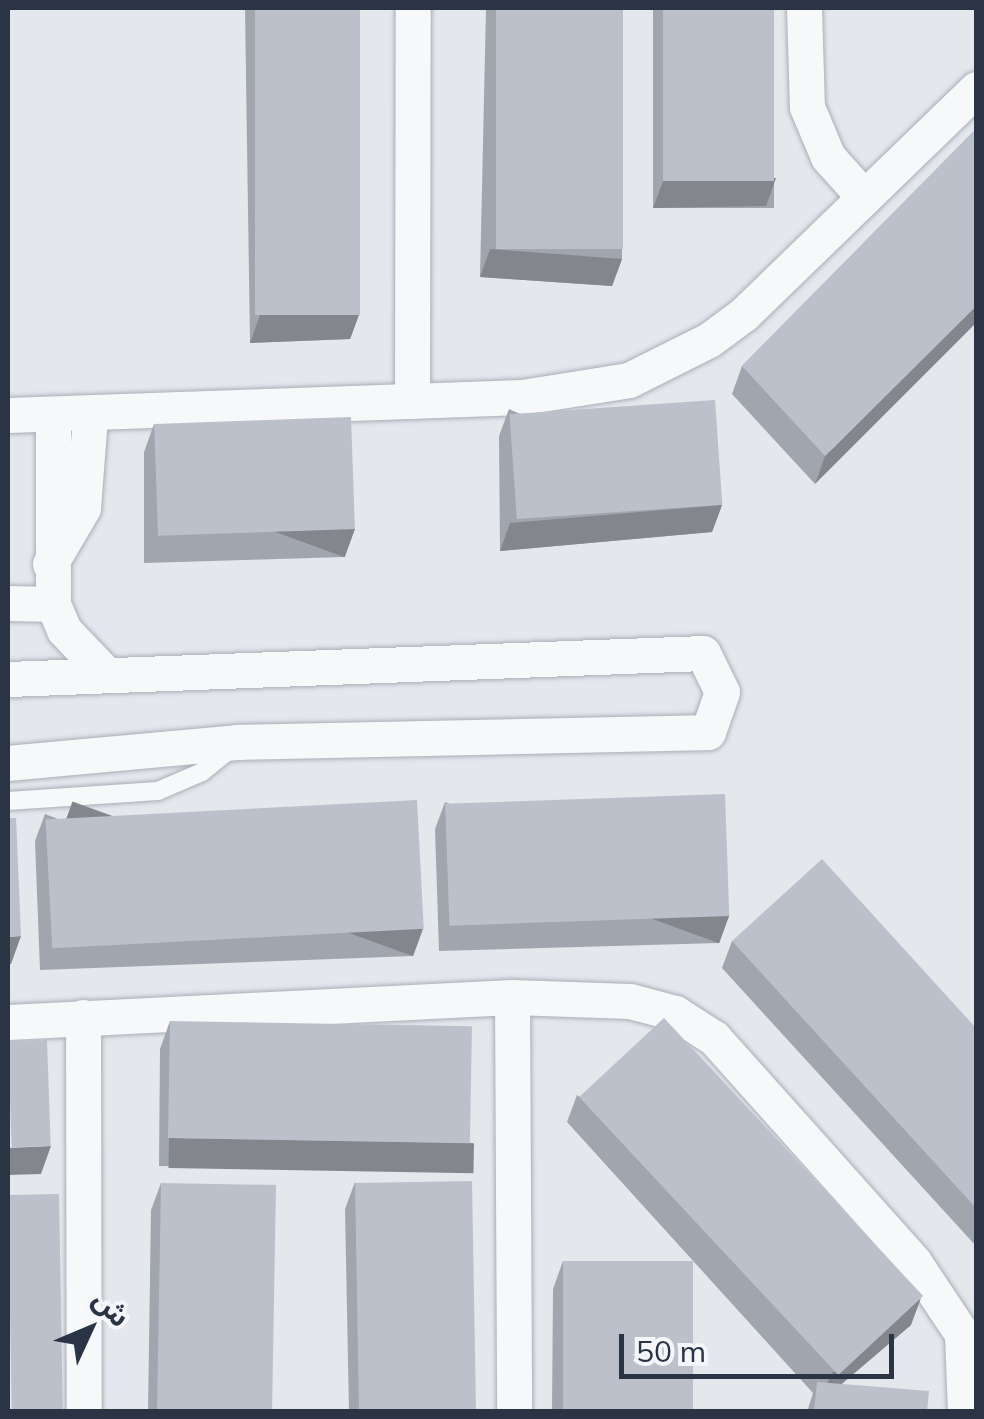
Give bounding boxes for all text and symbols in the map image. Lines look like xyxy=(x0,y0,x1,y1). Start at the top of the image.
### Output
north arrow xyxy=(40,1279,140,1379)
text: ش xyxy=(86,1282,138,1334)
scale bar xyxy=(624,1314,899,1376)
text: 50 m xyxy=(636,1332,706,1370)

